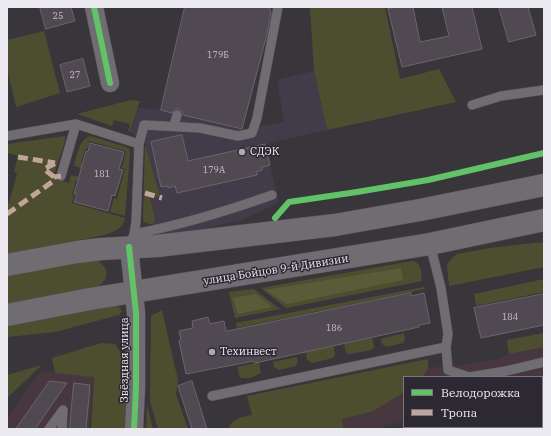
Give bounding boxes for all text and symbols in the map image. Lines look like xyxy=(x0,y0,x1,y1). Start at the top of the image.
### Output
house number: 25 xyxy=(53,11,63,21)
house number: 179Б xyxy=(207,50,229,60)
house number: 27 xyxy=(70,70,80,80)
place label: СДЭК xyxy=(250,145,279,159)
marker: СДЭК xyxy=(237,147,247,157)
house number: 179А xyxy=(203,165,225,175)
house number: 181 xyxy=(94,169,110,179)
street label: улица Бойцов 9-й Дивизии xyxy=(203,252,349,288)
house number: 184 xyxy=(502,312,518,322)
street label: Звёздная улица xyxy=(118,317,132,403)
house number: 186 xyxy=(326,323,342,333)
place label: Техинвест xyxy=(220,345,277,359)
marker: Техинвест xyxy=(207,347,217,357)
legend xyxy=(403,376,543,428)
text: Велодорожка xyxy=(441,385,520,400)
text: Тропа xyxy=(441,405,477,420)

